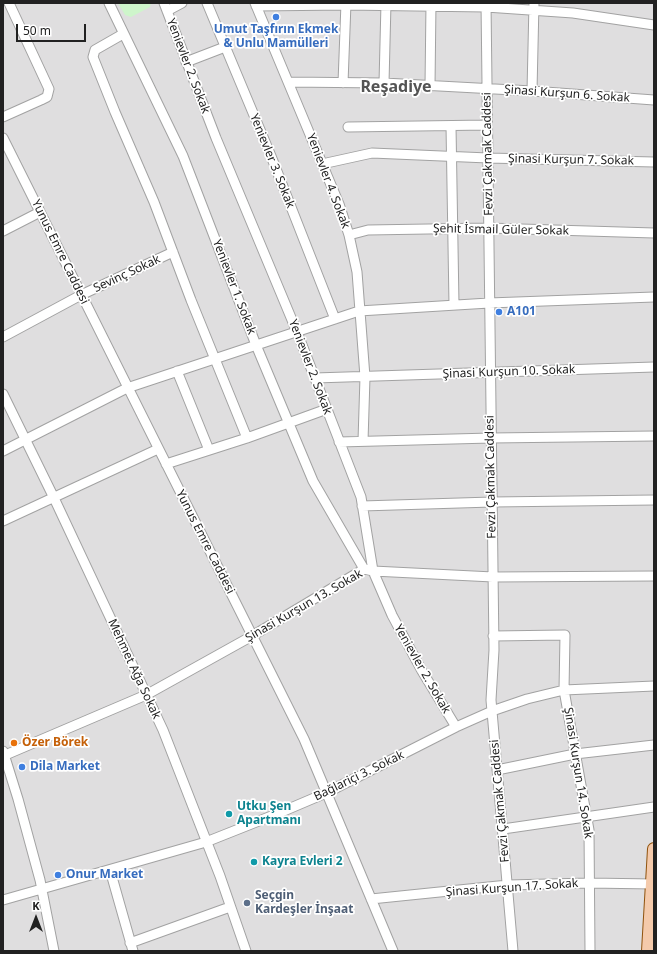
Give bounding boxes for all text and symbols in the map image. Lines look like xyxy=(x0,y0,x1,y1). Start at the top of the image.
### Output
marker: Umut Taşfırın Ekmek & Unlu Mamülleri xyxy=(271,12,281,22)
scale bar xyxy=(18,16,88,42)
street label: Yenievler 2. Sokak xyxy=(163,16,213,116)
text: 50 m xyxy=(23,22,51,39)
place label: Umut Taşfırın Ekmek & Unlu Mamülleri xyxy=(214,23,338,51)
district label: Reşadiye xyxy=(360,77,432,97)
street label: Şinasi Kurşun 6. Sokak xyxy=(504,82,630,106)
street label: Fevzi Çakmak Caddesi xyxy=(480,92,496,216)
street label: Yenievler 3. Sokak xyxy=(246,112,298,210)
street label: Yenievler 4. Sokak xyxy=(303,131,353,231)
street label: Şinasi Kurşun 7. Sokak xyxy=(508,152,634,168)
street label: Yunus Emre Caddesi xyxy=(28,197,92,307)
street label: Şehit İsmail Güler Sokak xyxy=(433,222,569,238)
street label: Yenievler 1. Sokak xyxy=(209,237,259,337)
street label: Sevinç Sokak xyxy=(91,252,163,296)
place label: A101 xyxy=(507,305,536,319)
marker: A101 xyxy=(494,307,504,317)
street label: Yenievler 2. Sokak xyxy=(285,317,335,417)
street label: Şinasi Kurşun 10. Sokak xyxy=(442,362,576,382)
street label: Fevzi Çakmak Caddesi xyxy=(483,415,499,539)
street label: Yunus Emre Caddesi xyxy=(173,488,237,596)
street label: Şinasi Kurşun 13. Sokak xyxy=(243,567,365,645)
street label: Mehmet Ağa Sokak xyxy=(104,617,164,721)
street label: Yenievler 2. Sokak xyxy=(391,622,453,716)
street label: Şinasi Kurşun 14. Sokak xyxy=(561,706,595,840)
place label: Özer Börek xyxy=(22,736,88,750)
marker: Özer Börek xyxy=(9,738,19,748)
street label: Fevzi Çakmak Caddesi xyxy=(487,739,513,863)
street label: Bağlariçi 3. Sokak xyxy=(312,748,406,804)
place label: Dila Market xyxy=(30,760,100,774)
marker: Dila Market xyxy=(17,762,27,772)
place label: Utku Şen Apartmanı xyxy=(237,800,301,828)
marker: Utku Şen Apartmanı xyxy=(224,809,234,819)
place label: Kayra Evleri 2 xyxy=(262,855,343,869)
marker: Kayra Evleri 2 xyxy=(249,857,259,867)
place label: Onur Market xyxy=(66,868,143,882)
marker: Onur Market xyxy=(53,870,63,880)
street label: Şinasi Kurşun 17. Sokak xyxy=(445,876,579,900)
place label: Seçgin Kardeşler İnşaat xyxy=(255,889,353,917)
north arrow xyxy=(16,898,56,938)
text: K xyxy=(32,898,40,913)
marker: Seçgin Kardeşler İnşaat xyxy=(242,898,252,908)

